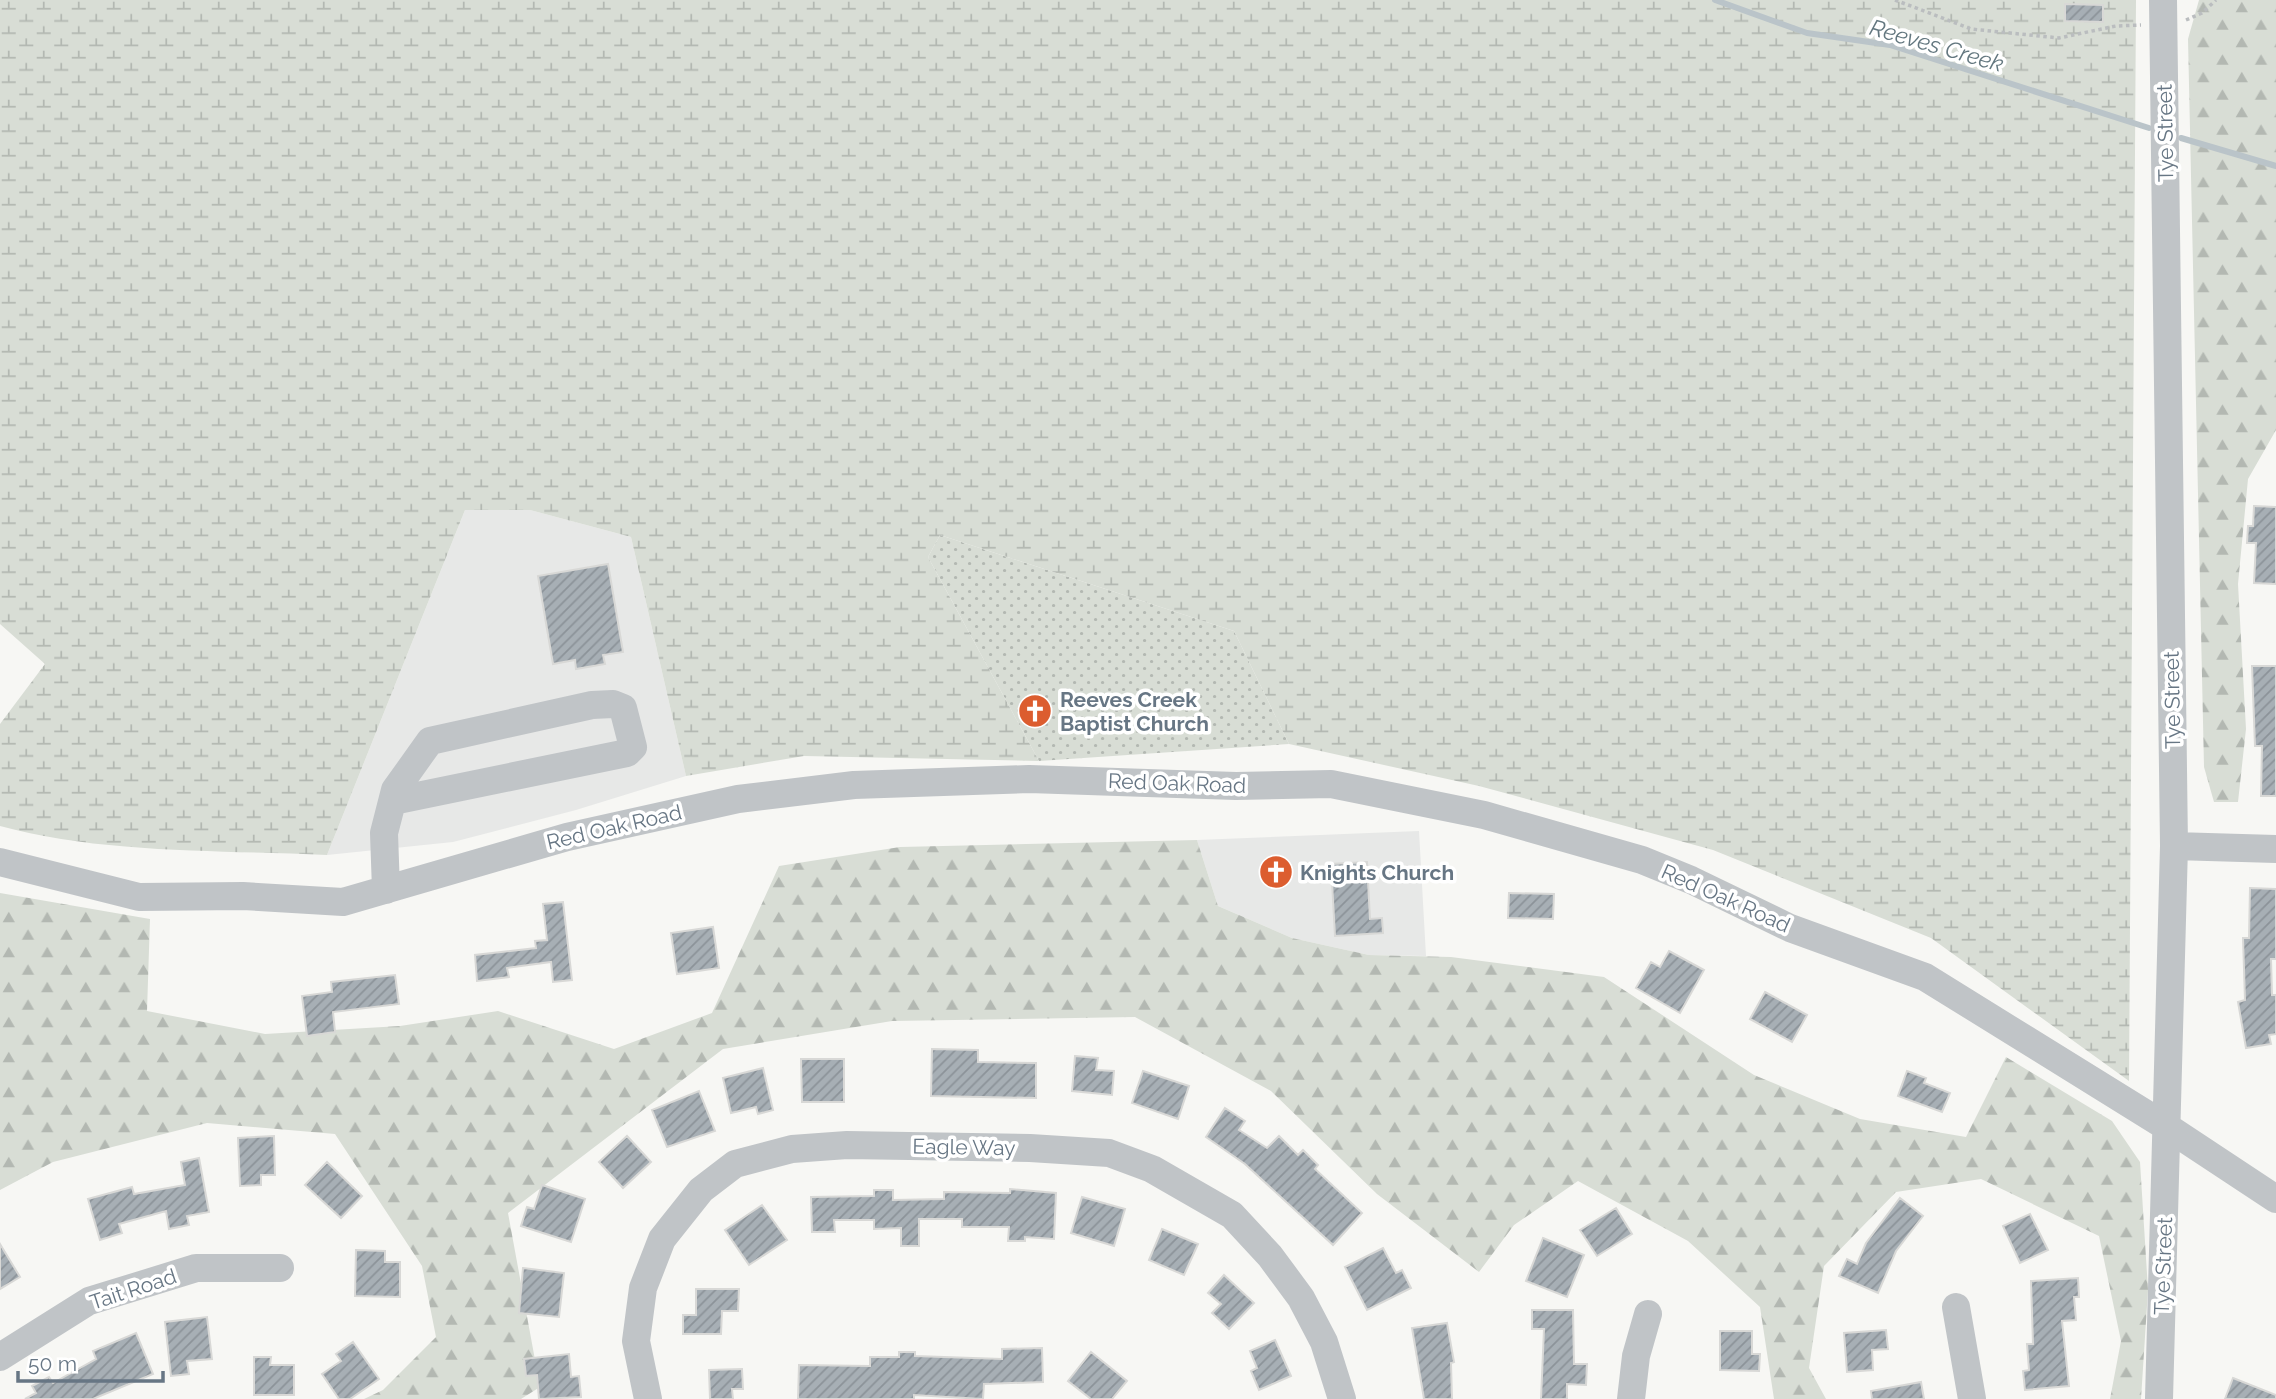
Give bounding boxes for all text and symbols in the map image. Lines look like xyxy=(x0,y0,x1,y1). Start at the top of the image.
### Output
water label: Reeves Creek xyxy=(1867,13,2007,77)
street label: Tye Street xyxy=(2152,84,2178,182)
street label: Tye Street xyxy=(2159,651,2185,749)
place label: Reeves Creek Baptist Church xyxy=(1060,687,1209,736)
church icon: Reeves Creek Baptist Church xyxy=(1016,692,1054,730)
street label: Red Oak Road xyxy=(1108,768,1246,798)
street label: Red Oak Road xyxy=(544,799,684,855)
church icon: Knights Church xyxy=(1257,853,1295,891)
street label: Red Oak Road xyxy=(1658,858,1794,938)
place label: Knights Church xyxy=(1300,860,1454,885)
street label: Eagle Way xyxy=(912,1134,1016,1160)
street label: Tye Street xyxy=(2149,1217,2177,1315)
street label: Tait Road xyxy=(87,1263,179,1315)
scale bar xyxy=(18,1340,163,1384)
text: 50 m xyxy=(28,1351,77,1376)

